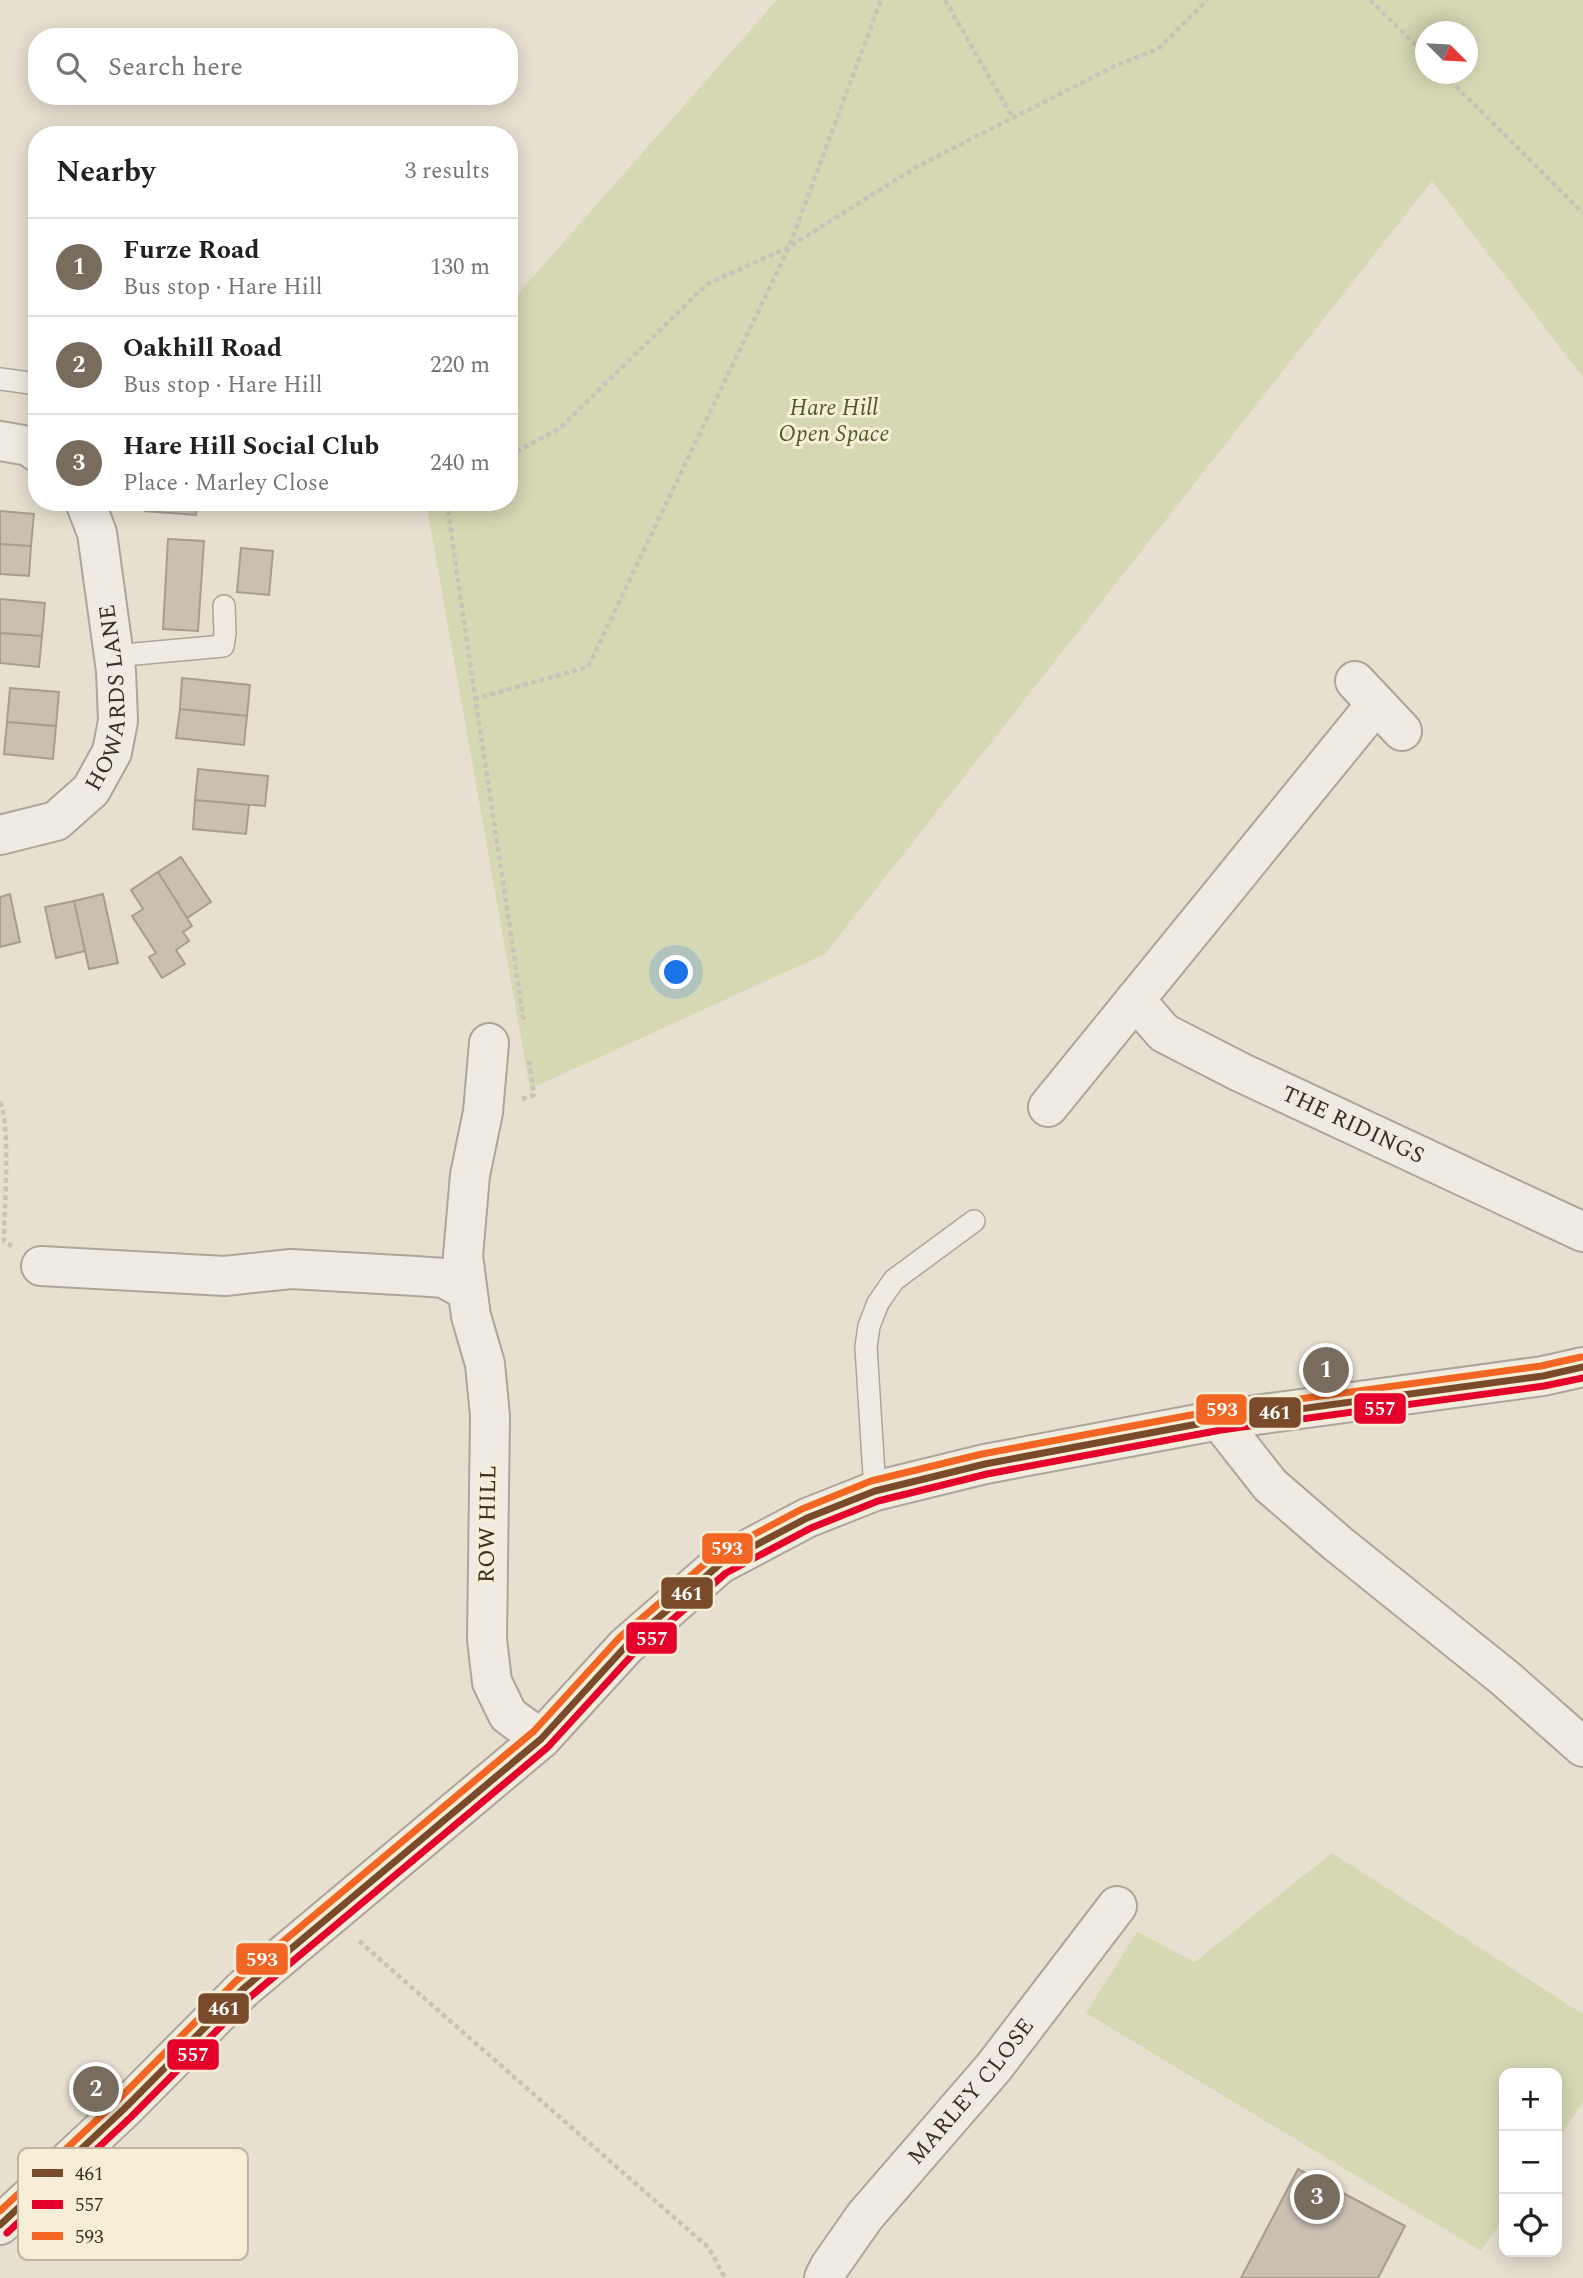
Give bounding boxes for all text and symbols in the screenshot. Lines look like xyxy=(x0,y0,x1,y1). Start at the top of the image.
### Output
north arrow xyxy=(1415,21,1478,84)
search box xyxy=(28,28,518,105)
text: Search here xyxy=(108,47,243,87)
icon: search xyxy=(52,48,90,86)
text: Nearby xyxy=(56,149,155,195)
text: 3 results xyxy=(405,154,490,189)
text: Furze Road xyxy=(123,230,260,270)
text: 1 xyxy=(73,250,85,285)
text: 130 m xyxy=(430,250,490,285)
text: Bus stop · Hare Hill xyxy=(123,270,323,305)
text: Oakhill Road xyxy=(123,328,282,368)
text: 2 xyxy=(73,348,85,383)
text: 220 m xyxy=(430,348,490,383)
text: Bus stop · Hare Hill xyxy=(123,368,323,403)
park label: Hare Hill Open Space xyxy=(778,391,890,452)
text: Hare Hill Social Club xyxy=(123,426,379,466)
text: 3 xyxy=(73,446,85,481)
text: 240 m xyxy=(430,446,490,481)
text: Place · Marley Close xyxy=(123,466,329,501)
street label: HOWARDS LANE xyxy=(76,602,135,798)
your location xyxy=(659,955,693,989)
street label: THE RIDINGS xyxy=(1276,1076,1430,1173)
pin: 1 xyxy=(1303,1344,1349,1396)
line badge: 557 xyxy=(1353,1392,1407,1425)
line badge: 593 xyxy=(1195,1393,1248,1426)
text: 557 xyxy=(1364,1395,1396,1424)
text: 593 xyxy=(1206,1396,1238,1425)
line badge: 461 xyxy=(1248,1396,1302,1429)
text: 461 xyxy=(1259,1399,1291,1428)
street label: ROW HILL xyxy=(469,1465,507,1583)
line badge: 593 xyxy=(701,1532,754,1565)
text: 593 xyxy=(711,1535,743,1564)
line badge: 461 xyxy=(660,1576,714,1610)
text: 461 xyxy=(671,1580,703,1609)
line badge: 557 xyxy=(625,1621,678,1655)
text: 557 xyxy=(636,1625,668,1654)
line badge: 593 xyxy=(235,1942,289,1976)
text: 593 xyxy=(246,1946,278,1975)
line badge: 461 xyxy=(197,1992,250,2025)
text: 461 xyxy=(208,1995,240,2024)
street label: MARLEY CLOSE xyxy=(899,2010,1043,2173)
line badge: 557 xyxy=(166,2038,220,2071)
text: 557 xyxy=(177,2041,209,2070)
pin: 2 xyxy=(73,2063,119,2115)
map controls xyxy=(1499,2068,1562,2257)
button: + xyxy=(1499,2068,1562,2131)
button: − xyxy=(1499,2131,1562,2194)
legend xyxy=(18,2148,248,2260)
text: 461 xyxy=(75,2160,104,2189)
pin: 3 xyxy=(1294,2171,1340,2223)
text: 557 xyxy=(75,2191,104,2220)
button: locate xyxy=(1499,2194,1562,2257)
text: 593 xyxy=(75,2223,104,2252)

